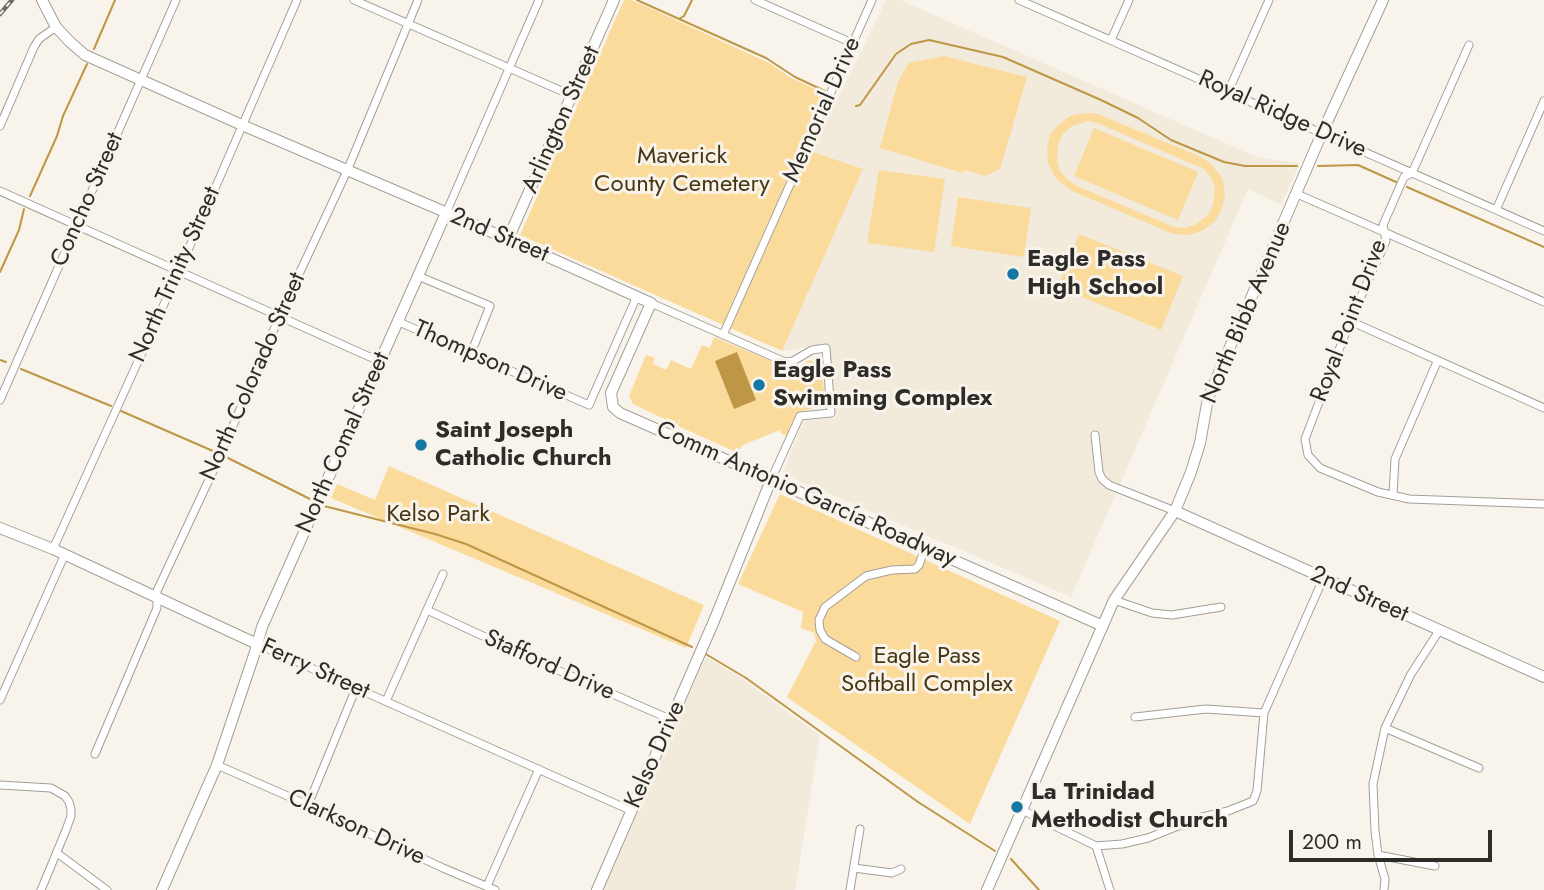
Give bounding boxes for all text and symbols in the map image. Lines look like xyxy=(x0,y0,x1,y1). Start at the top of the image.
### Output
street label: Memorial Drive xyxy=(778,33,868,187)
street label: Arlington Street xyxy=(517,42,607,198)
street label: Royal Ridge Drive xyxy=(1193,65,1371,165)
street label: Concho Street xyxy=(46,128,130,272)
park label: Maverick County Cemetery xyxy=(594,143,770,199)
street label: North Trinity Street xyxy=(124,183,228,367)
street label: 2nd Street xyxy=(445,202,553,270)
street label: North Bibb Avenue xyxy=(1196,218,1298,408)
street label: Royal Point Drive xyxy=(1306,236,1394,406)
place label: Eagle Pass High School xyxy=(1027,246,1163,302)
marker: Eagle Pass High School xyxy=(1005,266,1021,282)
street label: North Colorado Street xyxy=(195,269,313,485)
street label: Thompson Drive xyxy=(409,315,571,409)
street label: North Comal Street xyxy=(291,348,397,538)
place label: Eagle Pass Swimming Complex xyxy=(773,357,993,413)
marker: Eagle Pass Swimming Complex xyxy=(751,377,767,393)
street label: Comm Antonio García Roadway xyxy=(652,416,960,574)
place label: Saint Joseph Catholic Church xyxy=(435,417,612,473)
marker: Saint Joseph Catholic Church xyxy=(413,437,429,453)
park label: Kelso Park xyxy=(386,501,490,529)
street label: 2nd Street xyxy=(1305,561,1413,629)
street label: Stafford Drive xyxy=(479,624,619,708)
street label: Ferry Street xyxy=(256,633,374,707)
park label: Eagle Pass Softball Complex xyxy=(841,643,1013,699)
street label: Kelso Drive xyxy=(620,697,692,813)
place label: La Trinidad Methodist Church xyxy=(1031,779,1228,835)
street label: Clarkson Drive xyxy=(283,784,429,872)
marker: La Trinidad Methodist Church xyxy=(1009,799,1025,815)
scale bar xyxy=(1292,816,1495,860)
text: 200 m xyxy=(1302,827,1362,857)

